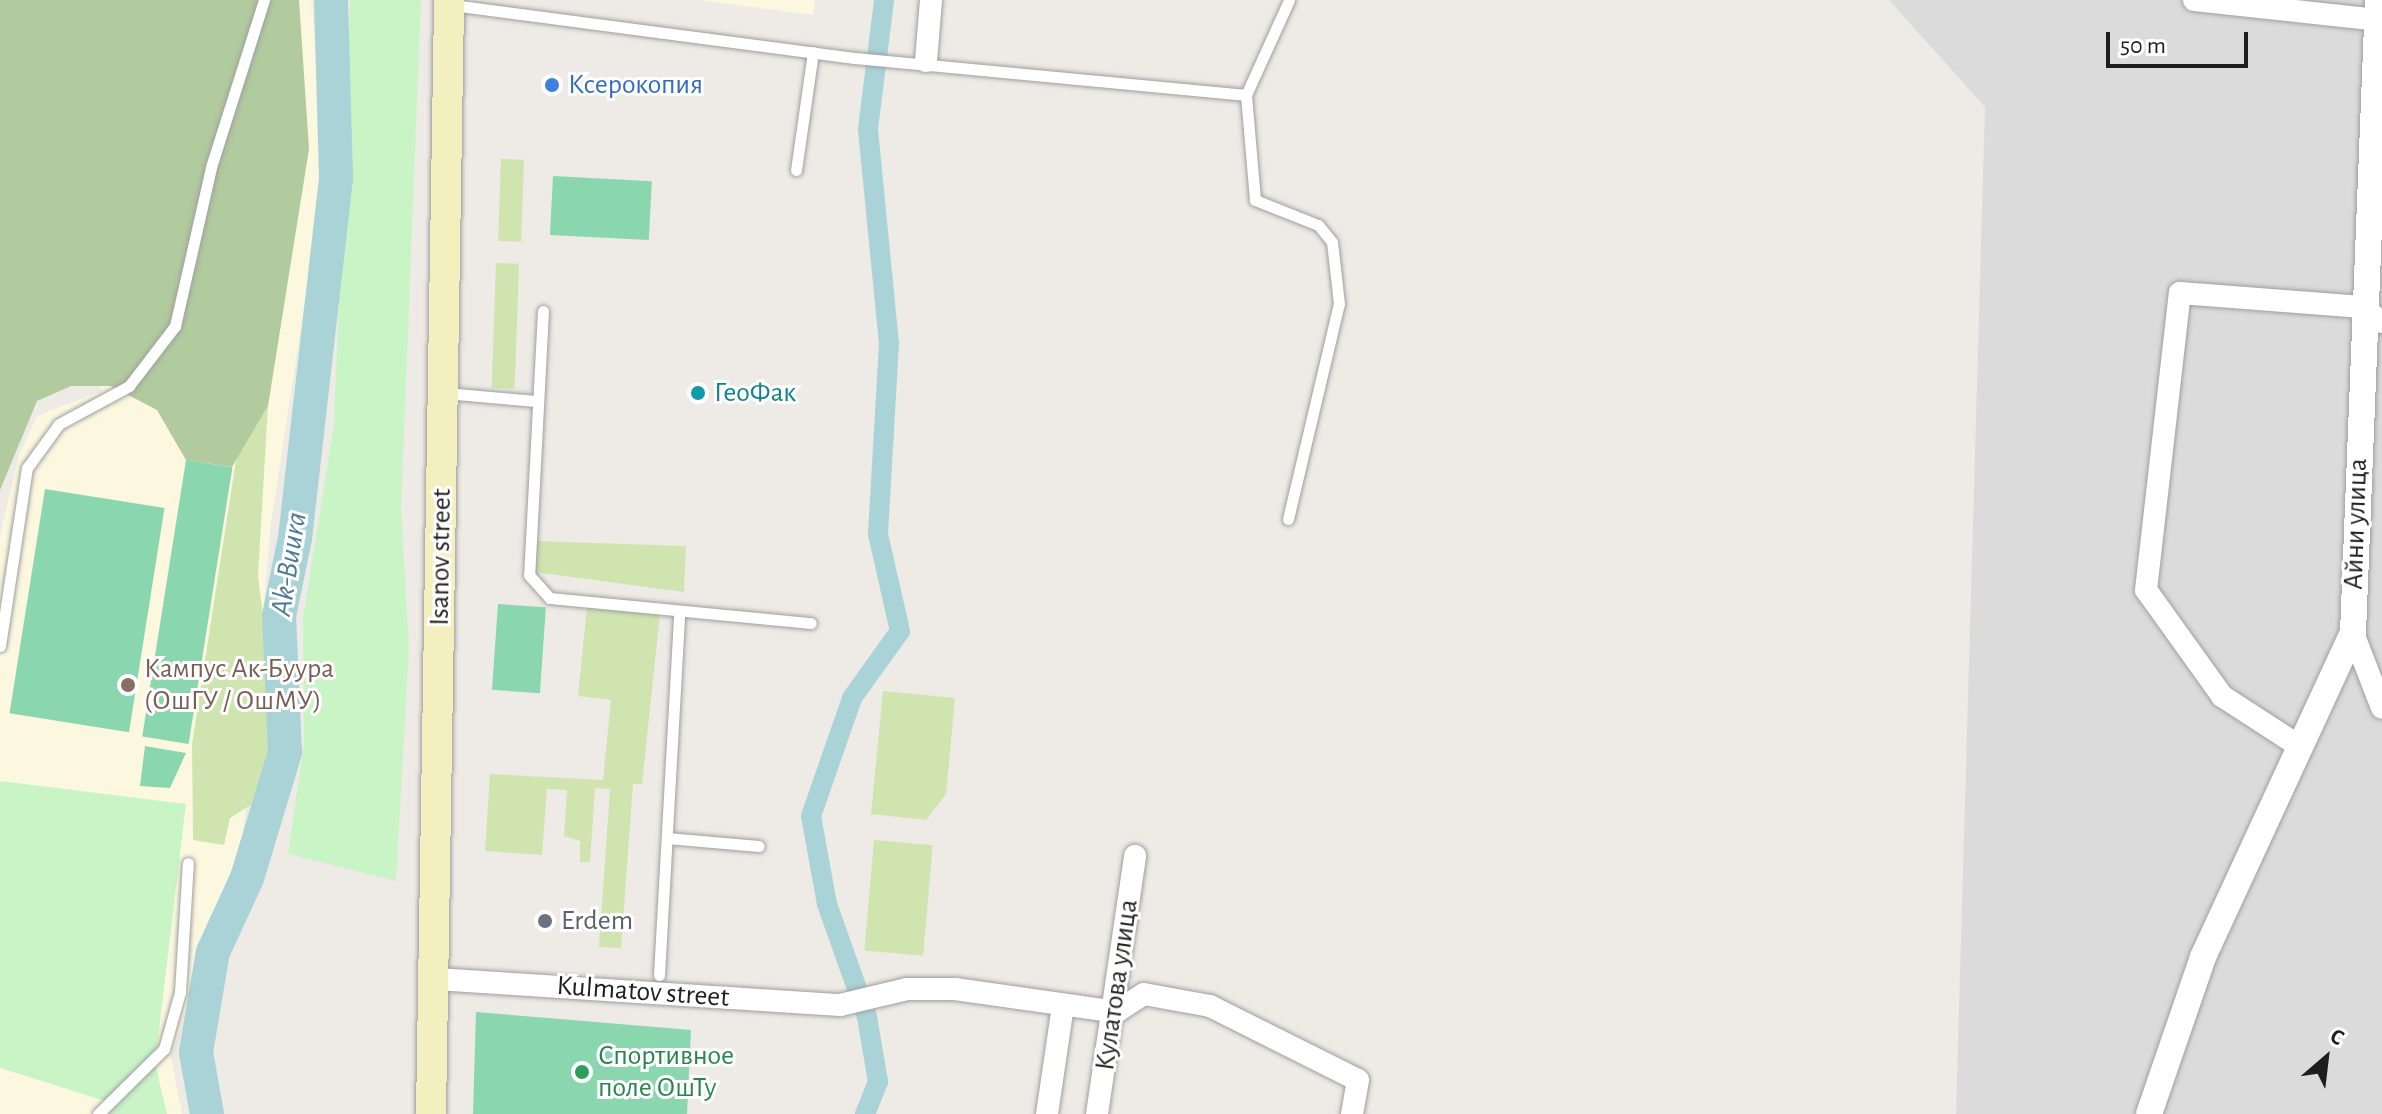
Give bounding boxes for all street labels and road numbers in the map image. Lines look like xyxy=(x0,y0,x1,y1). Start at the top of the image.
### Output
street label: Айни улица xyxy=(2337,458,2375,590)
street label: Isanov street xyxy=(423,488,459,626)
street label: Кулатова улица xyxy=(1088,897,1146,1073)
street label: Kulmatov street xyxy=(556,969,730,1015)

